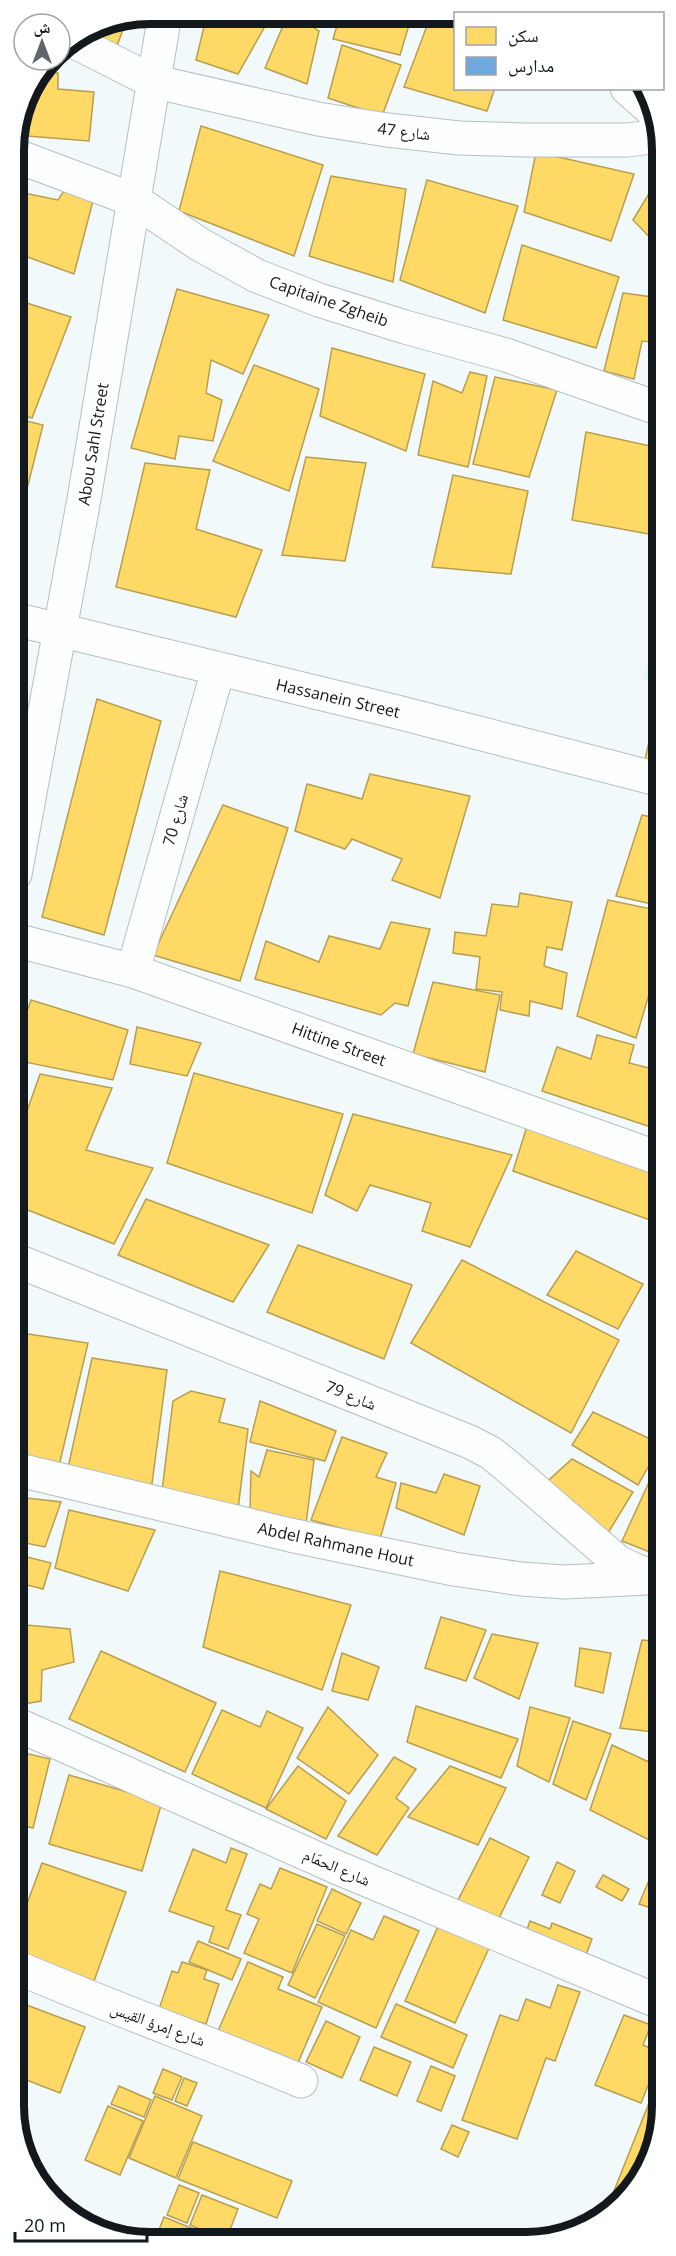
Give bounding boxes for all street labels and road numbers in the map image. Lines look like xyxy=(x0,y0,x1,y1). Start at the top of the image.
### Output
street label: شارع 47 xyxy=(376,117,432,145)
street label: Capitaine Zgheib xyxy=(266,270,392,332)
street label: Abou Sahl Street xyxy=(72,381,114,507)
street label: Hassanein Street xyxy=(274,673,402,723)
street label: شارع 70 xyxy=(157,792,193,848)
street label: Hittine Street xyxy=(289,1017,390,1071)
street label: شارع 79 xyxy=(322,1375,380,1415)
street label: Abdel Rahmane Hout xyxy=(256,1517,416,1571)
street label: شارع الحمّام xyxy=(300,1843,374,1891)
street label: شارع إمرؤ القيس xyxy=(108,1997,208,2051)

